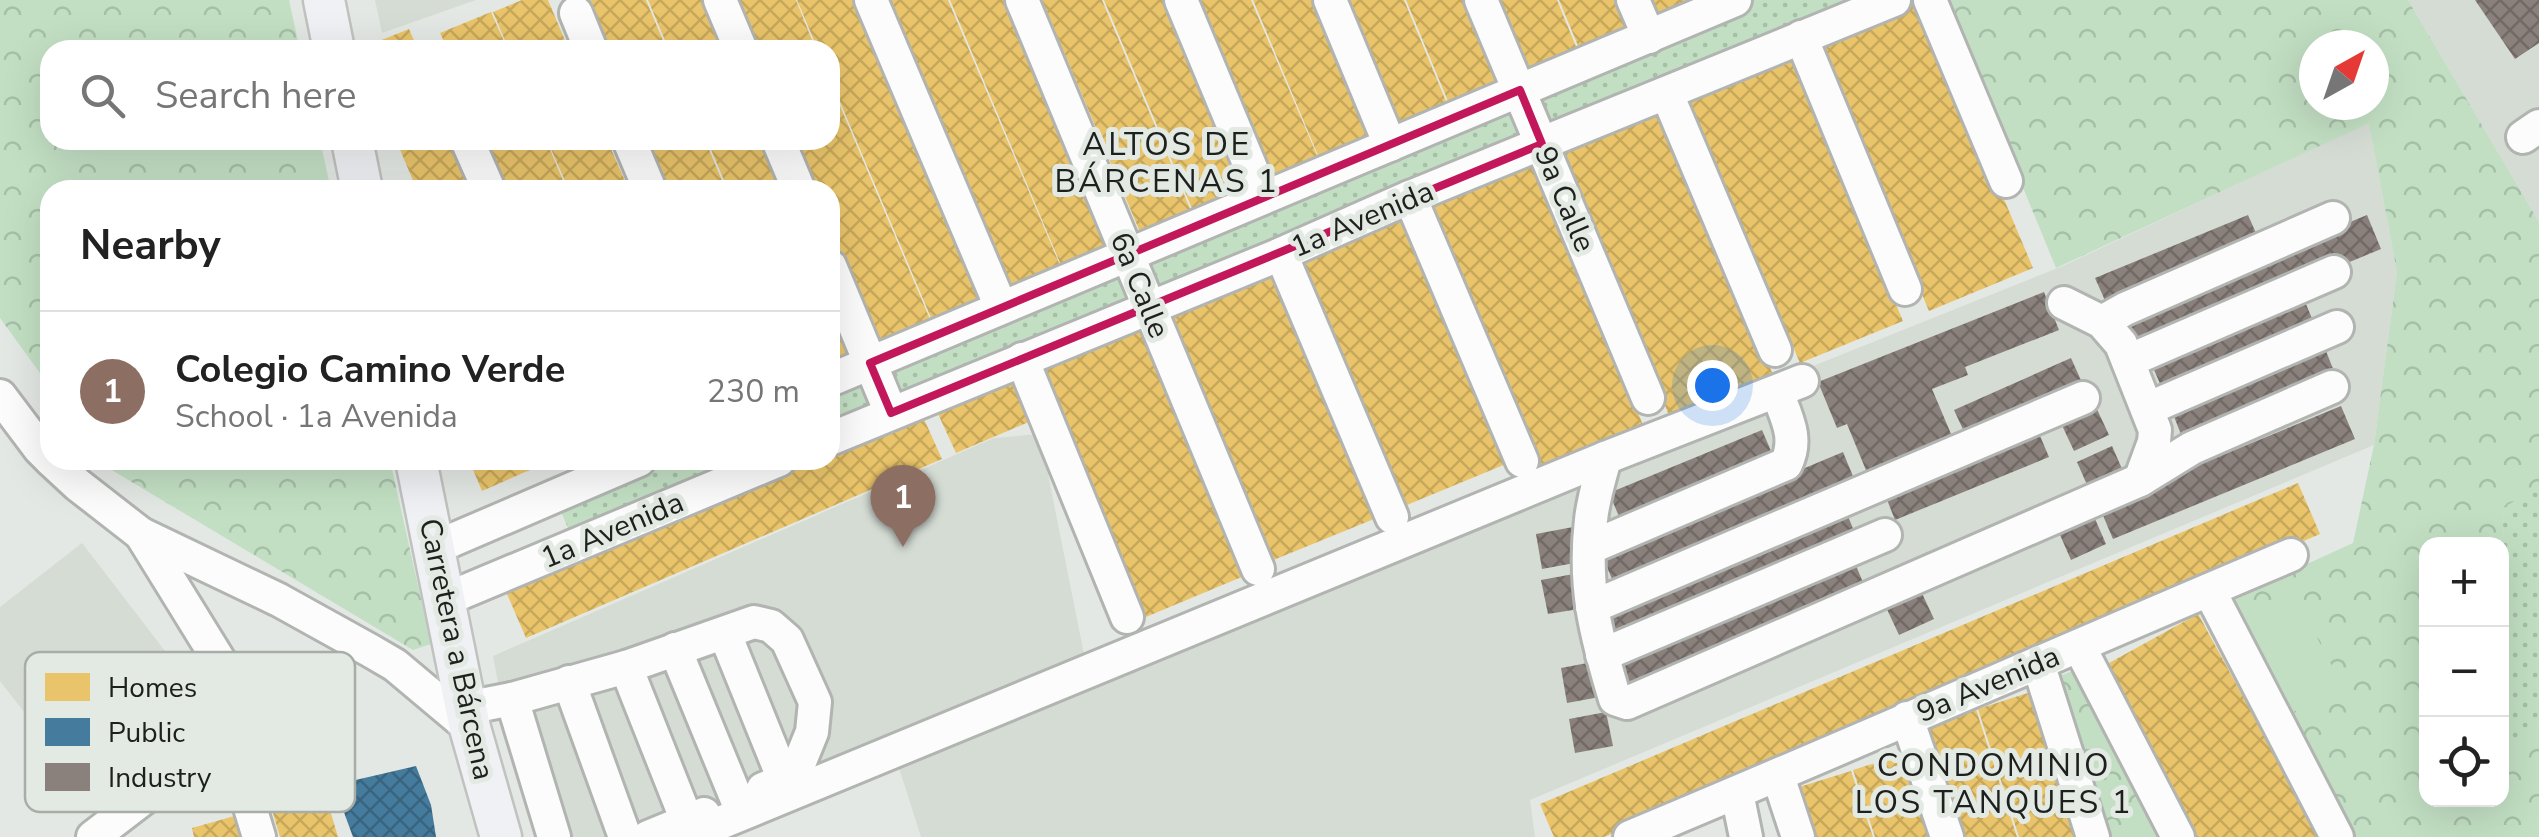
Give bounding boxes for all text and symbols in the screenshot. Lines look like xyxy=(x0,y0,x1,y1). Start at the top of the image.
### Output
north arrow xyxy=(2299,30,2389,120)
search box xyxy=(40,40,840,150)
icon: search xyxy=(75,68,130,123)
text: Search here xyxy=(155,70,356,121)
district label: ALTOS DE BÁRCENAS 1 xyxy=(1054,123,1280,203)
street label: 9a Calle xyxy=(1524,140,1605,258)
street label: 1a Avenida xyxy=(1285,171,1440,268)
text: Nearby xyxy=(80,217,221,274)
street label: 6a Calle xyxy=(1100,226,1179,344)
text: Colegio Camino Verde xyxy=(175,344,565,395)
your location xyxy=(1687,360,1738,411)
text: 1 xyxy=(103,370,122,413)
text: 230 m xyxy=(707,370,800,413)
text: School · 1a Avenida xyxy=(175,395,458,438)
pin: 1 xyxy=(870,464,936,547)
street label: 1a Avenida xyxy=(535,482,690,579)
street label: Carretera a Bárcena xyxy=(409,515,504,784)
map controls xyxy=(2419,537,2509,807)
button: + xyxy=(2419,537,2509,627)
button: − xyxy=(2419,627,2509,717)
street label: 9a Avenida xyxy=(1911,636,2066,733)
legend xyxy=(25,652,355,812)
text: Homes xyxy=(108,669,197,707)
text: Public xyxy=(108,714,185,752)
button: locate xyxy=(2419,717,2509,807)
district label: CONDOMINIO LOS TANQUES 1 xyxy=(1855,744,2133,824)
text: Industry xyxy=(108,759,212,797)

